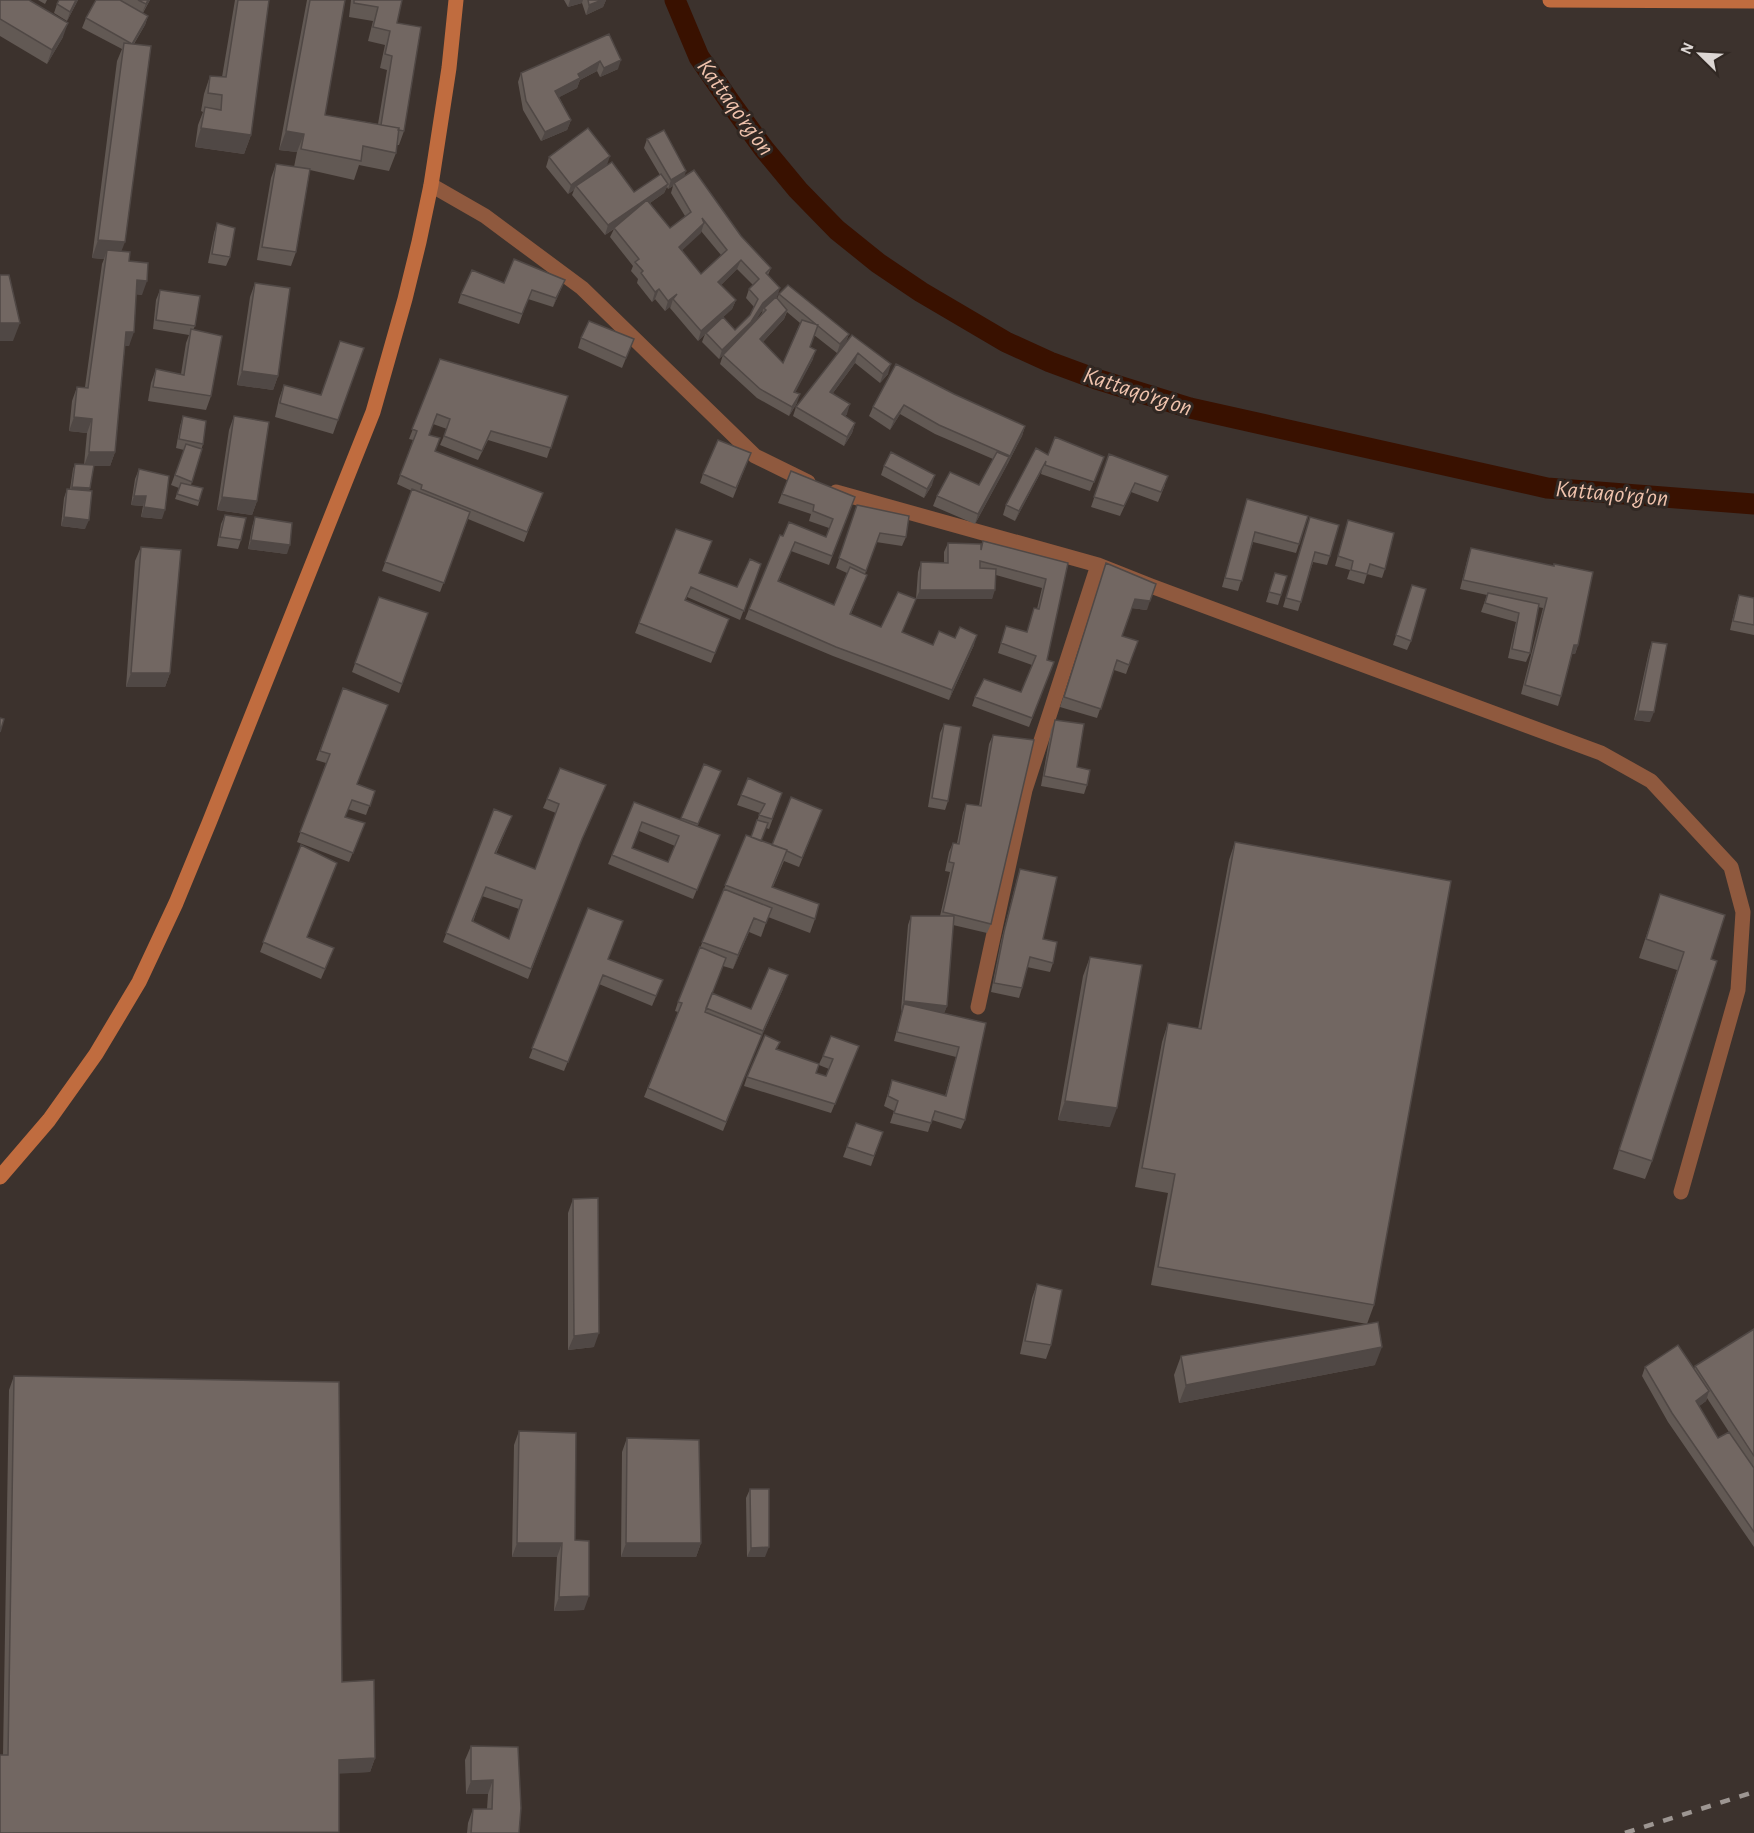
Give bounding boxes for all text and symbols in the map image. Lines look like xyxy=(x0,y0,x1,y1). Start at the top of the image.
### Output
north arrow xyxy=(1670,24,1730,84)
text: N xyxy=(1678,40,1697,57)
water label: Kattaqo'rg'on xyxy=(692,55,778,160)
water label: Kattaqo'rg'on xyxy=(1080,363,1195,421)
water label: Kattaqo'rg'on xyxy=(1555,477,1669,511)

